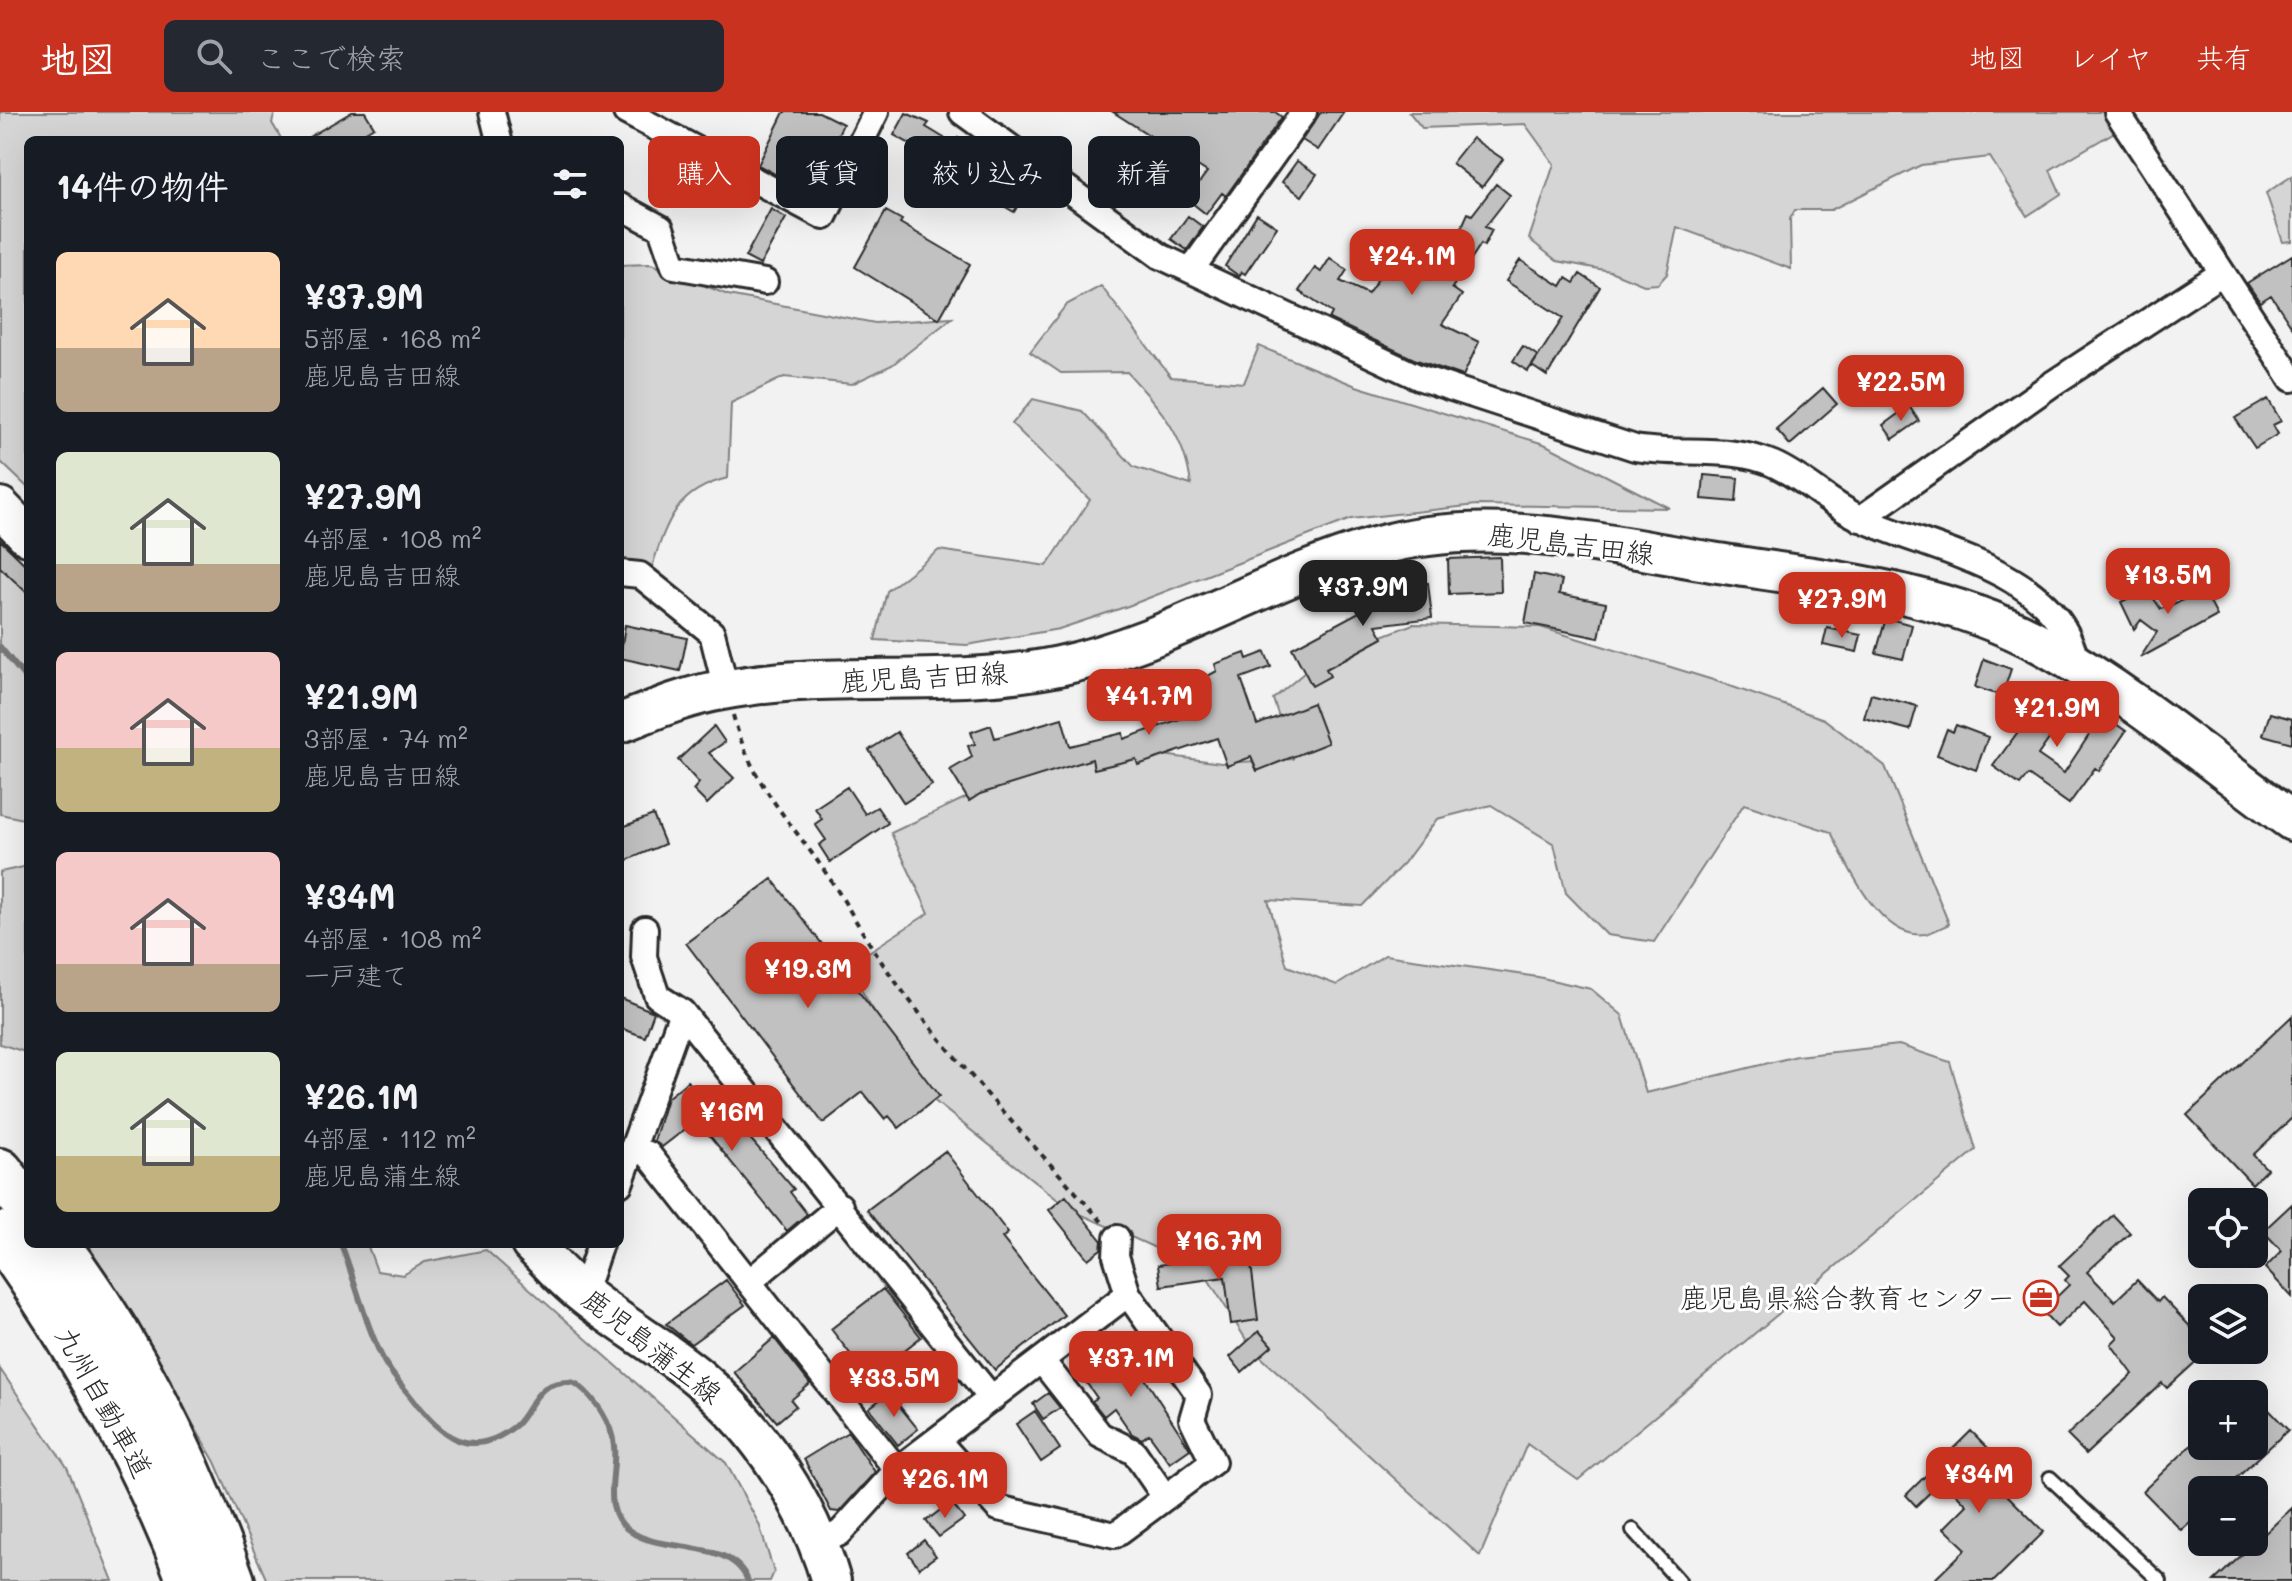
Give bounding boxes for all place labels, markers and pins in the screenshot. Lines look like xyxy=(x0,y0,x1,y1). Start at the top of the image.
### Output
pin: ¥24.1M xyxy=(1347,229,1477,297)
pin: ¥22.5M xyxy=(1836,355,1966,423)
pin: ¥13.5M xyxy=(2103,548,2233,616)
pin: ¥37.9M xyxy=(1298,560,1428,628)
pin: ¥27.9M xyxy=(1777,572,1907,640)
pin: ¥41.7M xyxy=(1084,669,1214,737)
pin: ¥21.9M xyxy=(1992,681,2122,749)
pin: ¥19.3M xyxy=(743,942,873,1010)
pin: ¥16M xyxy=(685,1085,779,1153)
pin: ¥16.7M xyxy=(1154,1214,1284,1282)
place label: 鹿児島県総合教育センター xyxy=(1680,1279,2015,1315)
office icon: 鹿児島県総合教育センター xyxy=(2022,1279,2060,1317)
pin: ¥37.1M xyxy=(1066,1331,1196,1399)
pin: ¥33.5M xyxy=(829,1351,959,1419)
pin: ¥34M xyxy=(1932,1447,2026,1515)
pin: ¥26.1M xyxy=(880,1452,1010,1520)

